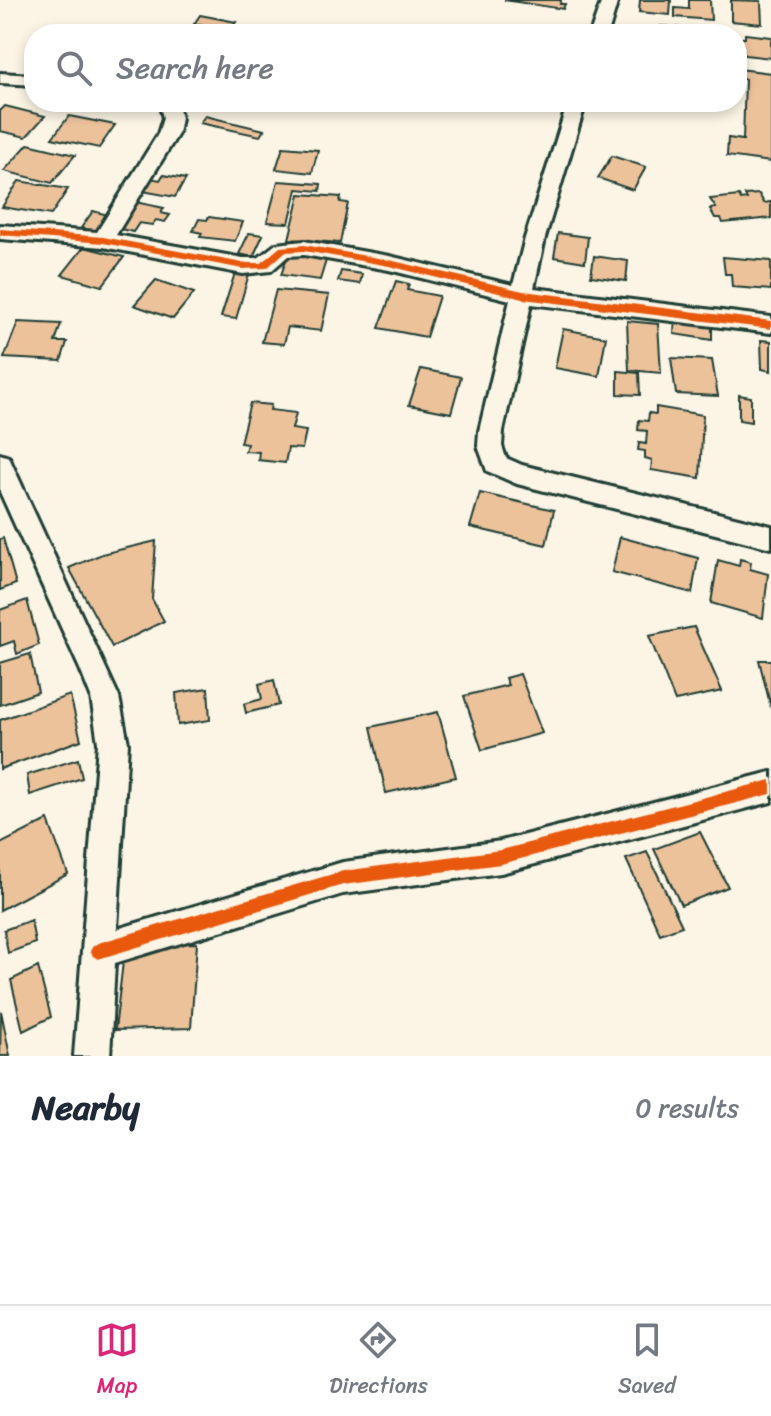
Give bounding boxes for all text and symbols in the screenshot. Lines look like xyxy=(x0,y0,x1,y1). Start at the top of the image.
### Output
search box xyxy=(24,24,747,112)
text: Search here xyxy=(116,41,274,95)
icon: search xyxy=(52,46,96,90)
text: Nearby xyxy=(32,1078,140,1138)
text: 0 results xyxy=(635,1085,739,1131)
tab: Map xyxy=(95,1318,139,1405)
tab: Directions xyxy=(329,1318,428,1405)
tab: Saved xyxy=(618,1318,676,1405)

